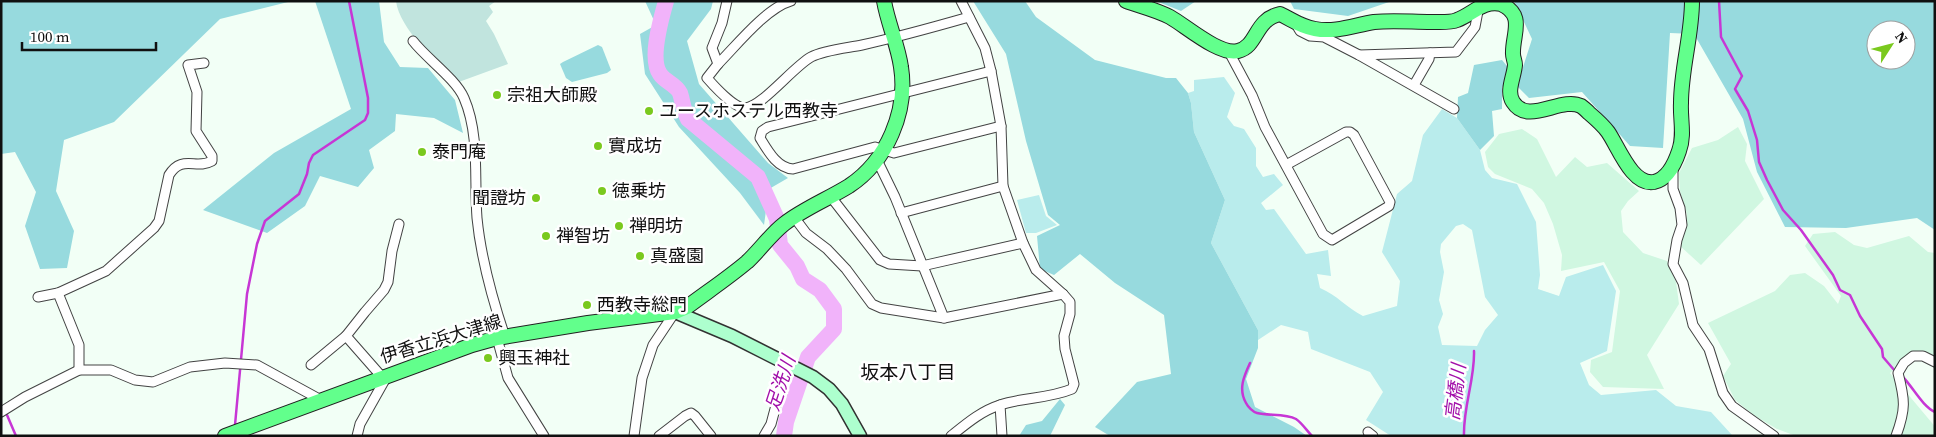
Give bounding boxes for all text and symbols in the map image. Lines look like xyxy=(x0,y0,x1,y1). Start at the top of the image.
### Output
scale bar xyxy=(22,20,156,52)
north arrow xyxy=(1866,20,1916,70)
text: 100 m xyxy=(30,26,70,47)
text: N xyxy=(1890,27,1913,47)
place label: 宗祖大師殿 xyxy=(507,82,597,107)
marker: 宗祖大師殿 xyxy=(491,89,503,101)
place label: ユースホステル西教寺 xyxy=(659,98,838,123)
marker: ユースホステル西教寺 xyxy=(643,105,655,117)
place label: 實成坊 xyxy=(608,133,662,158)
place label: 泰門庵 xyxy=(432,139,486,164)
marker: 實成坊 xyxy=(592,140,604,152)
marker: 泰門庵 xyxy=(416,146,428,158)
place label: 徳乗坊 xyxy=(612,178,666,203)
place label: 聞證坊 xyxy=(472,185,526,210)
marker: 徳乗坊 xyxy=(596,185,608,197)
marker: 聞證坊 xyxy=(530,192,542,204)
place label: 禅明坊 xyxy=(629,213,683,238)
marker: 禅明坊 xyxy=(613,220,625,232)
place label: 禅智坊 xyxy=(556,223,610,248)
marker: 禅智坊 xyxy=(540,230,552,242)
place label: 真盛園 xyxy=(650,243,704,268)
marker: 真盛園 xyxy=(634,250,646,262)
place label: 西教寺総門 xyxy=(597,292,687,317)
marker: 西教寺総門 xyxy=(581,299,593,311)
street label: 伊香立浜大津線 xyxy=(377,308,505,369)
place label: 興玉神社 xyxy=(498,345,570,370)
water label: 足洗川 xyxy=(759,350,802,414)
marker: 興玉神社 xyxy=(482,352,494,364)
district label: 坂本八丁目 xyxy=(860,359,956,385)
water label: 高橋川 xyxy=(1439,360,1472,422)

